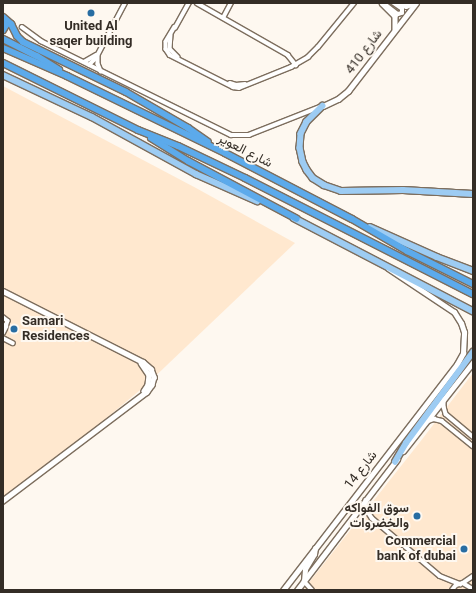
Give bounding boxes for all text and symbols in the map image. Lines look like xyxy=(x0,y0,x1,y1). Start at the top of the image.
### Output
marker: United Al saqer building xyxy=(86,8,96,18)
place label: United Al saqer building xyxy=(50,19,132,50)
street label: شارع 410 xyxy=(342,27,386,77)
street label: شارع العوير xyxy=(215,131,275,171)
place label: Samari Residences xyxy=(22,314,90,345)
marker: Samari Residences xyxy=(9,324,19,334)
street label: شارع 14 xyxy=(341,448,381,492)
place label: سوق الفواكه والخضروات xyxy=(344,501,409,532)
marker: سوق الفواكه والخضروات xyxy=(412,511,422,521)
place label: Commercial bank of dubai xyxy=(377,534,456,565)
marker: Commercial bank of dubai xyxy=(459,544,469,554)

